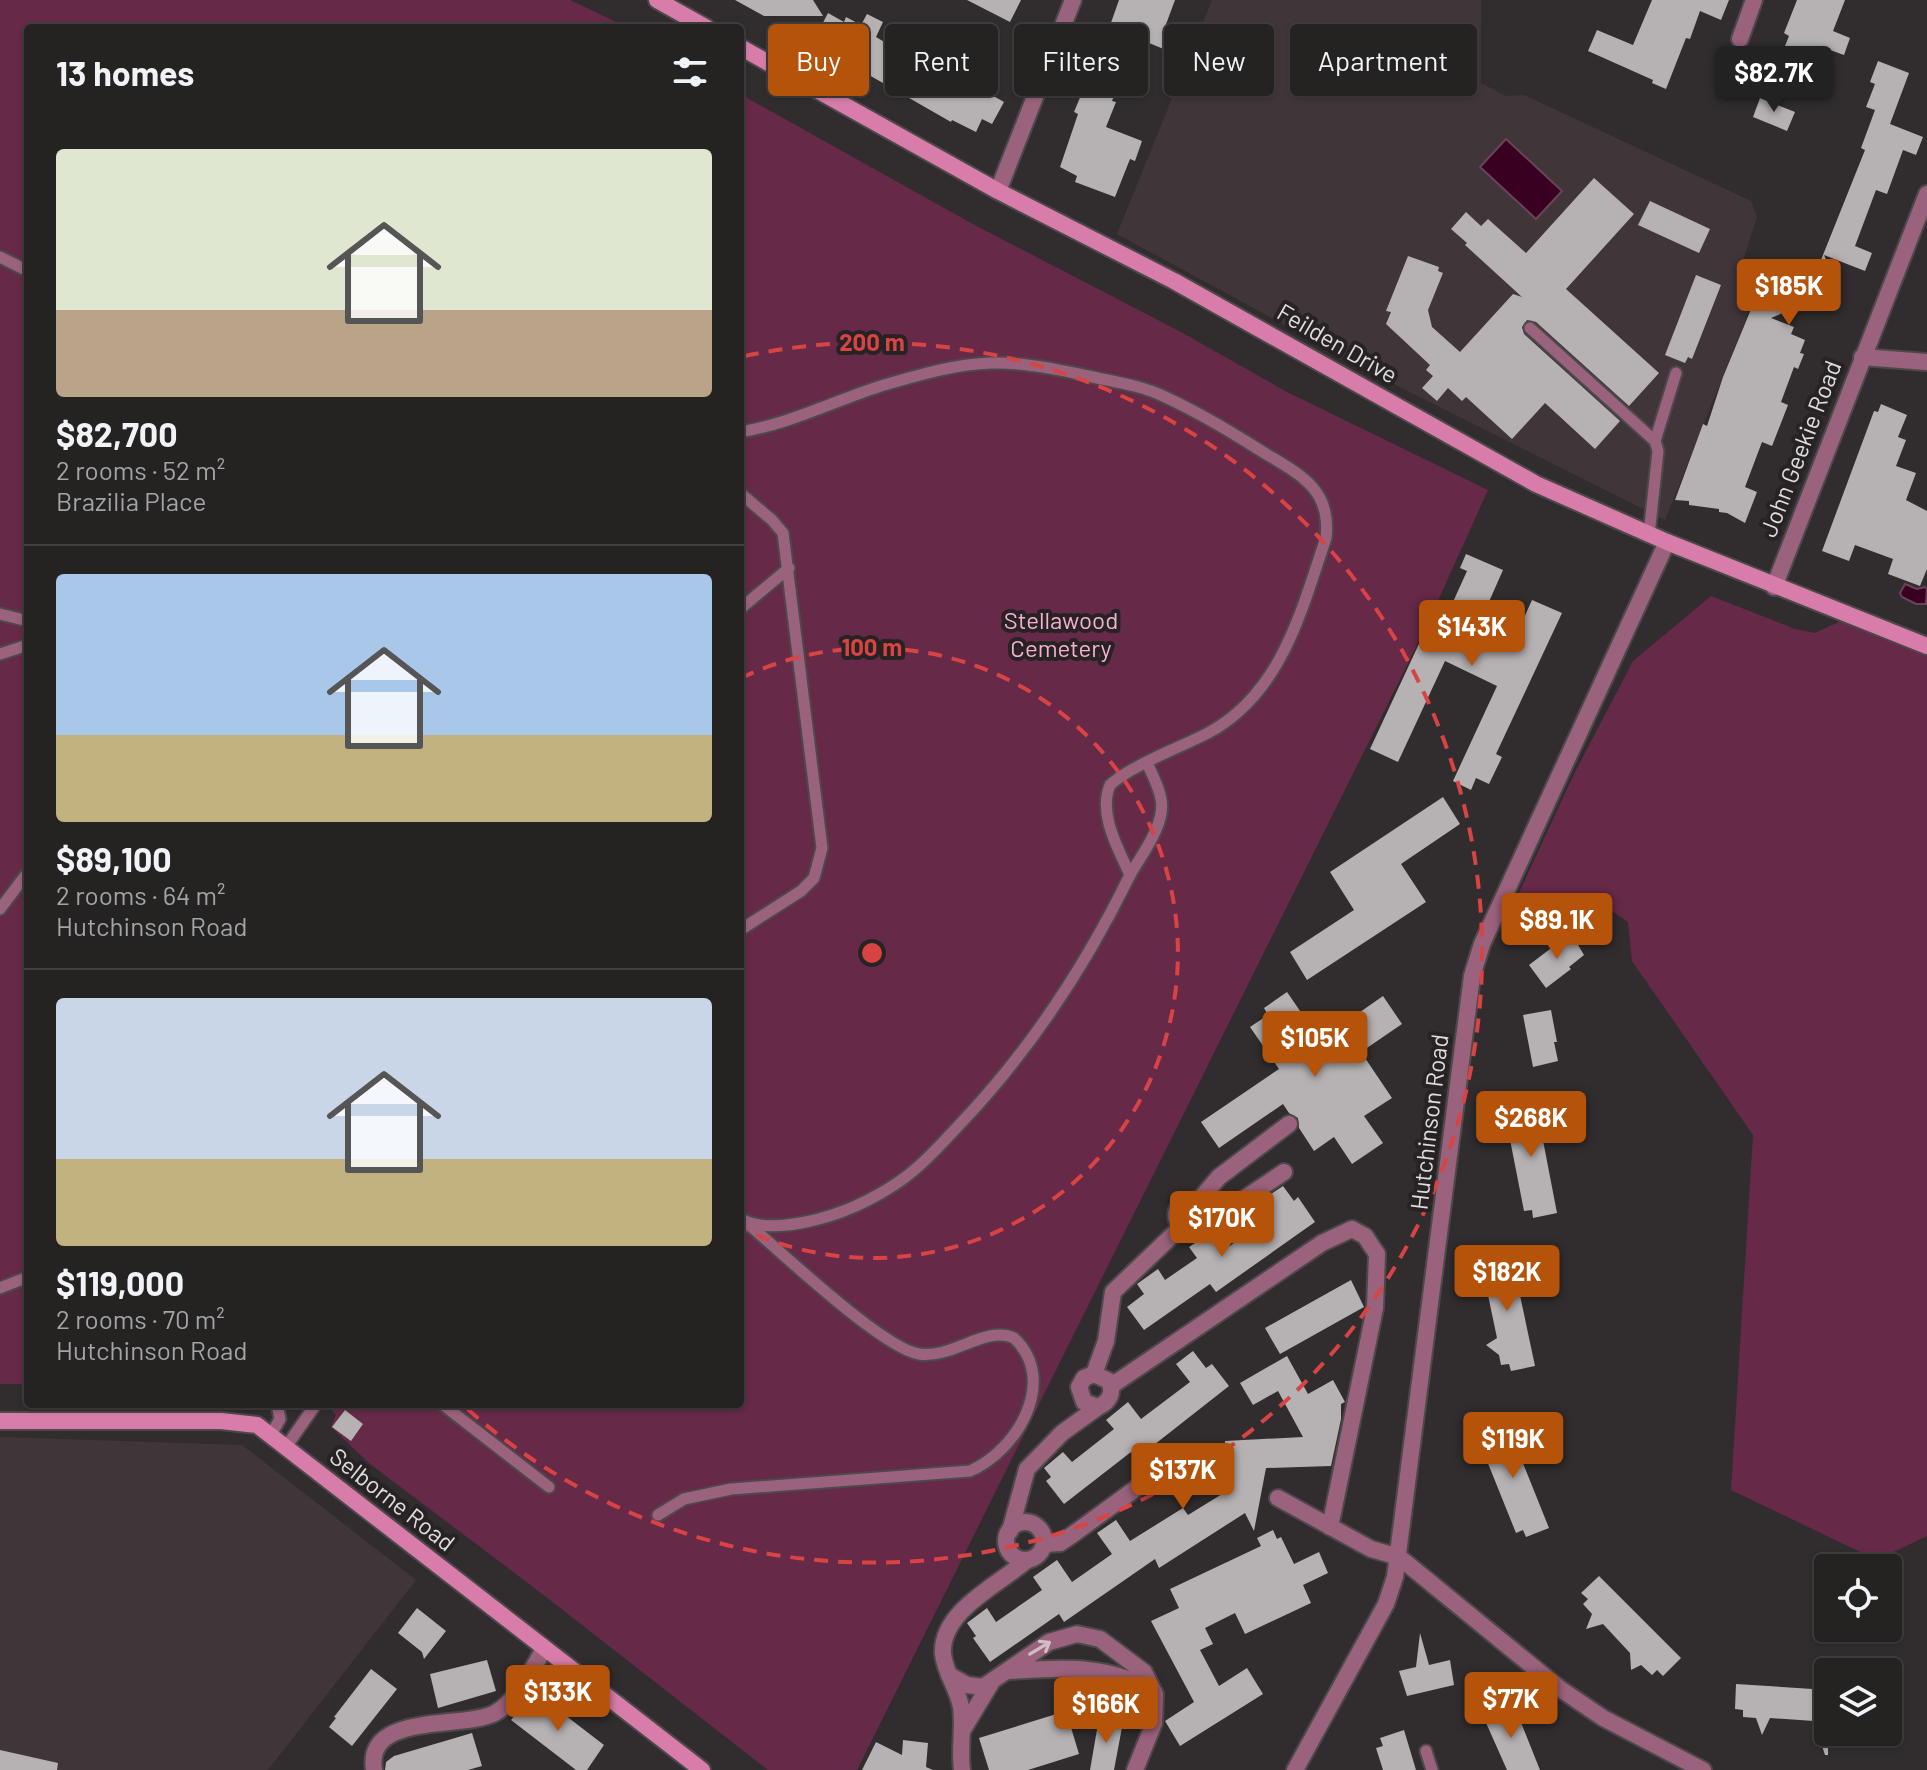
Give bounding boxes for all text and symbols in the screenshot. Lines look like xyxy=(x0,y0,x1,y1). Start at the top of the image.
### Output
chip: Buy xyxy=(768,24,869,96)
chip: Rent xyxy=(885,24,998,96)
chip: Filters xyxy=(1014,24,1148,96)
chip: New xyxy=(1164,24,1274,96)
chip: Apartment xyxy=(1290,24,1477,96)
pin: $82.7K xyxy=(1709,46,1839,114)
icon: filters xyxy=(668,50,712,94)
text: 13 homes xyxy=(56,52,194,93)
text: $82.7K xyxy=(1734,56,1814,87)
icon: home xyxy=(312,201,456,345)
pin: $185K xyxy=(1733,259,1845,327)
text: $185K xyxy=(1755,269,1823,300)
street label: Feilden Drive xyxy=(1272,297,1403,389)
text: 200 m xyxy=(839,327,905,356)
street label: John Geekie Road xyxy=(1753,356,1847,541)
text: $82,700 xyxy=(56,413,178,454)
text: 2 rooms · 52 m² xyxy=(56,454,225,485)
text: Brazilia Place xyxy=(56,485,206,516)
pin: $143K xyxy=(1416,600,1528,668)
park label: Stellawood Cemetery xyxy=(1004,605,1118,662)
text: $143K xyxy=(1437,610,1507,641)
icon: home xyxy=(312,626,456,770)
text: 100 m xyxy=(842,632,902,661)
text: $89,100 xyxy=(56,838,172,879)
text: 2 rooms · 64 m² xyxy=(56,879,226,910)
pin: $89.1K xyxy=(1492,893,1622,961)
text: $89.1K xyxy=(1519,903,1595,934)
text: Hutchinson Road xyxy=(56,910,248,941)
centre of rings xyxy=(858,939,886,967)
pin: $105K xyxy=(1259,1011,1371,1079)
text: $105K xyxy=(1280,1021,1350,1052)
street label: Hutchinson Road xyxy=(1403,1032,1454,1211)
icon: home xyxy=(312,1050,456,1194)
pin: $268K xyxy=(1475,1091,1587,1159)
text: $268K xyxy=(1494,1101,1568,1132)
pin: $170K xyxy=(1166,1191,1278,1259)
text: $170K xyxy=(1188,1201,1256,1232)
pin: $182K xyxy=(1451,1245,1563,1313)
text: $182K xyxy=(1473,1255,1541,1286)
text: $119,000 xyxy=(56,1262,184,1303)
text: 2 rooms · 70 m² xyxy=(56,1303,225,1334)
text: Hutchinson Road xyxy=(56,1334,248,1365)
pin: $119K xyxy=(1457,1412,1569,1480)
text: $119K xyxy=(1481,1422,1545,1453)
street label: Selborne Road xyxy=(325,1441,461,1557)
pin: $137K xyxy=(1127,1443,1239,1511)
text: $137K xyxy=(1149,1453,1217,1484)
map controls xyxy=(1814,1554,1902,1746)
button: locate xyxy=(1814,1554,1902,1642)
one-way arrow xyxy=(1028,1640,1051,1656)
button: layers xyxy=(1814,1658,1902,1746)
pin: $133K xyxy=(502,1665,614,1733)
pin: $77K xyxy=(1464,1672,1558,1740)
text: $133K xyxy=(524,1675,592,1706)
pin: $166K xyxy=(1050,1677,1162,1745)
text: $77K xyxy=(1483,1682,1539,1713)
text: $166K xyxy=(1072,1687,1140,1718)

